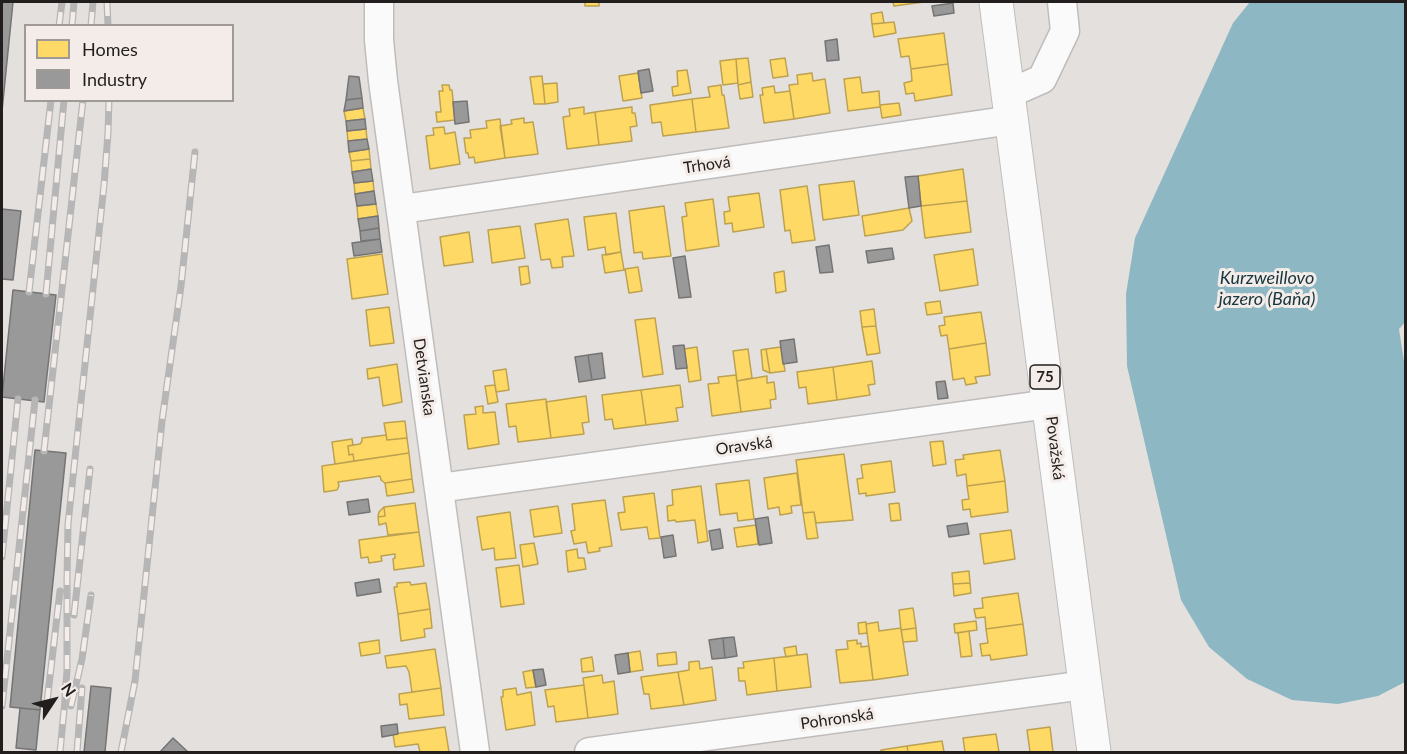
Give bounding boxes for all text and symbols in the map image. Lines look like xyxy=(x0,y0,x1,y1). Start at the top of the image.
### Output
legend xyxy=(24,24,234,102)
text: Homes xyxy=(82,38,138,60)
text: Industry xyxy=(82,68,147,90)
street label: Trhová xyxy=(682,152,732,178)
water label: Kurzweillovo jazero (Baňa) xyxy=(1219,267,1315,310)
street label: Detvianska xyxy=(409,337,439,417)
road number: 75 xyxy=(1030,365,1060,389)
street label: Považská xyxy=(1042,415,1068,481)
street label: Oravská xyxy=(714,433,774,459)
north arrow xyxy=(24,670,84,730)
text: N xyxy=(58,679,80,700)
street label: Pohronská xyxy=(799,704,875,734)

